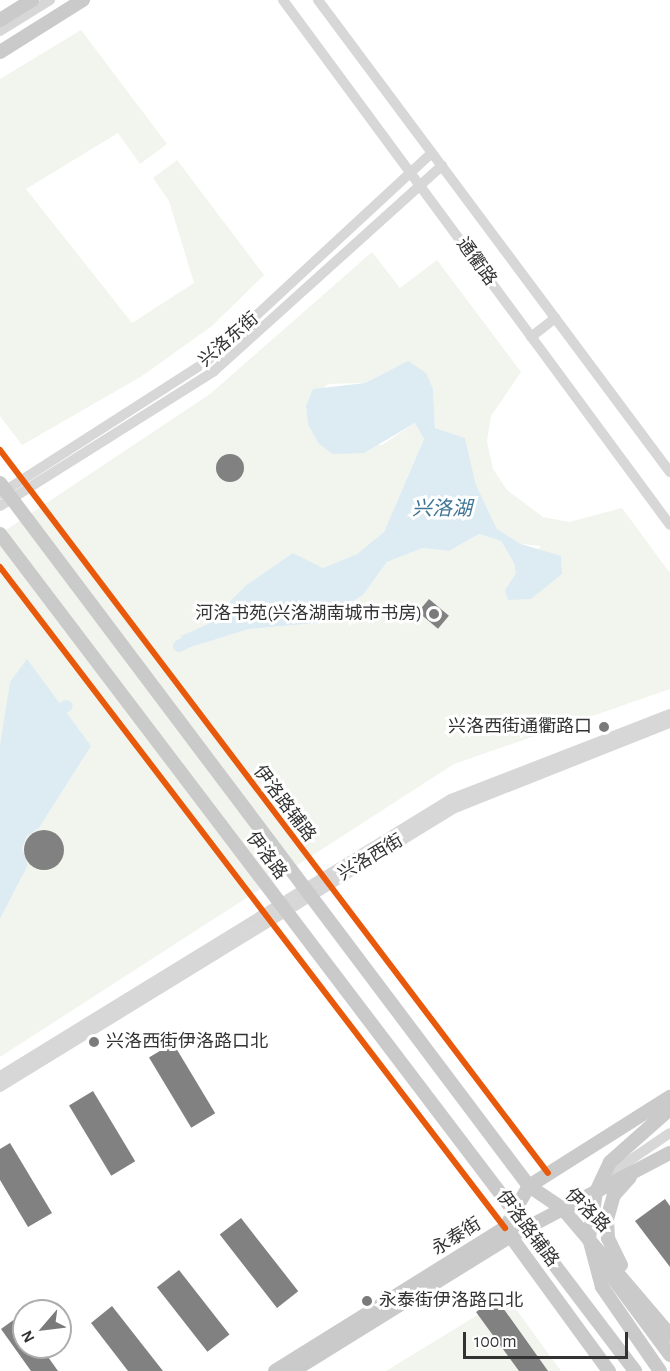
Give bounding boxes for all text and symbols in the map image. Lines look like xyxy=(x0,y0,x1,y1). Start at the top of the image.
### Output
street label: 通衢路 xyxy=(451,234,501,290)
street label: 兴洛东街 xyxy=(195,308,263,372)
water label: 兴洛湖 xyxy=(412,497,472,521)
place label: 河洛书苑(兴洛湖南城市书房) xyxy=(195,603,422,625)
marker: 河洛书苑(兴洛湖南城市书房) xyxy=(427,607,441,621)
place label: 兴洛西街通衢路口 xyxy=(448,716,592,738)
marker: 兴洛西街通衢路口 xyxy=(597,720,611,734)
street label: 伊洛路辅路 xyxy=(248,762,320,846)
street label: 伊洛路 xyxy=(241,828,291,884)
street label: 兴洛西街 xyxy=(335,830,407,886)
place label: 兴洛西街伊洛路口北 xyxy=(106,1031,268,1053)
marker: 兴洛西街伊洛路口北 xyxy=(87,1035,101,1049)
street label: 伊洛路 xyxy=(560,1184,614,1238)
street label: 伊洛路辅路 xyxy=(491,1187,563,1271)
street label: 永泰街 xyxy=(428,1214,486,1260)
place label: 永泰街伊洛路口北 xyxy=(379,1290,523,1312)
marker: 永泰街伊洛路口北 xyxy=(360,1294,374,1308)
north arrow xyxy=(12,1299,72,1359)
scale bar xyxy=(466,1320,631,1358)
text: N xyxy=(18,1328,38,1345)
text: 100 m xyxy=(474,1333,517,1351)

